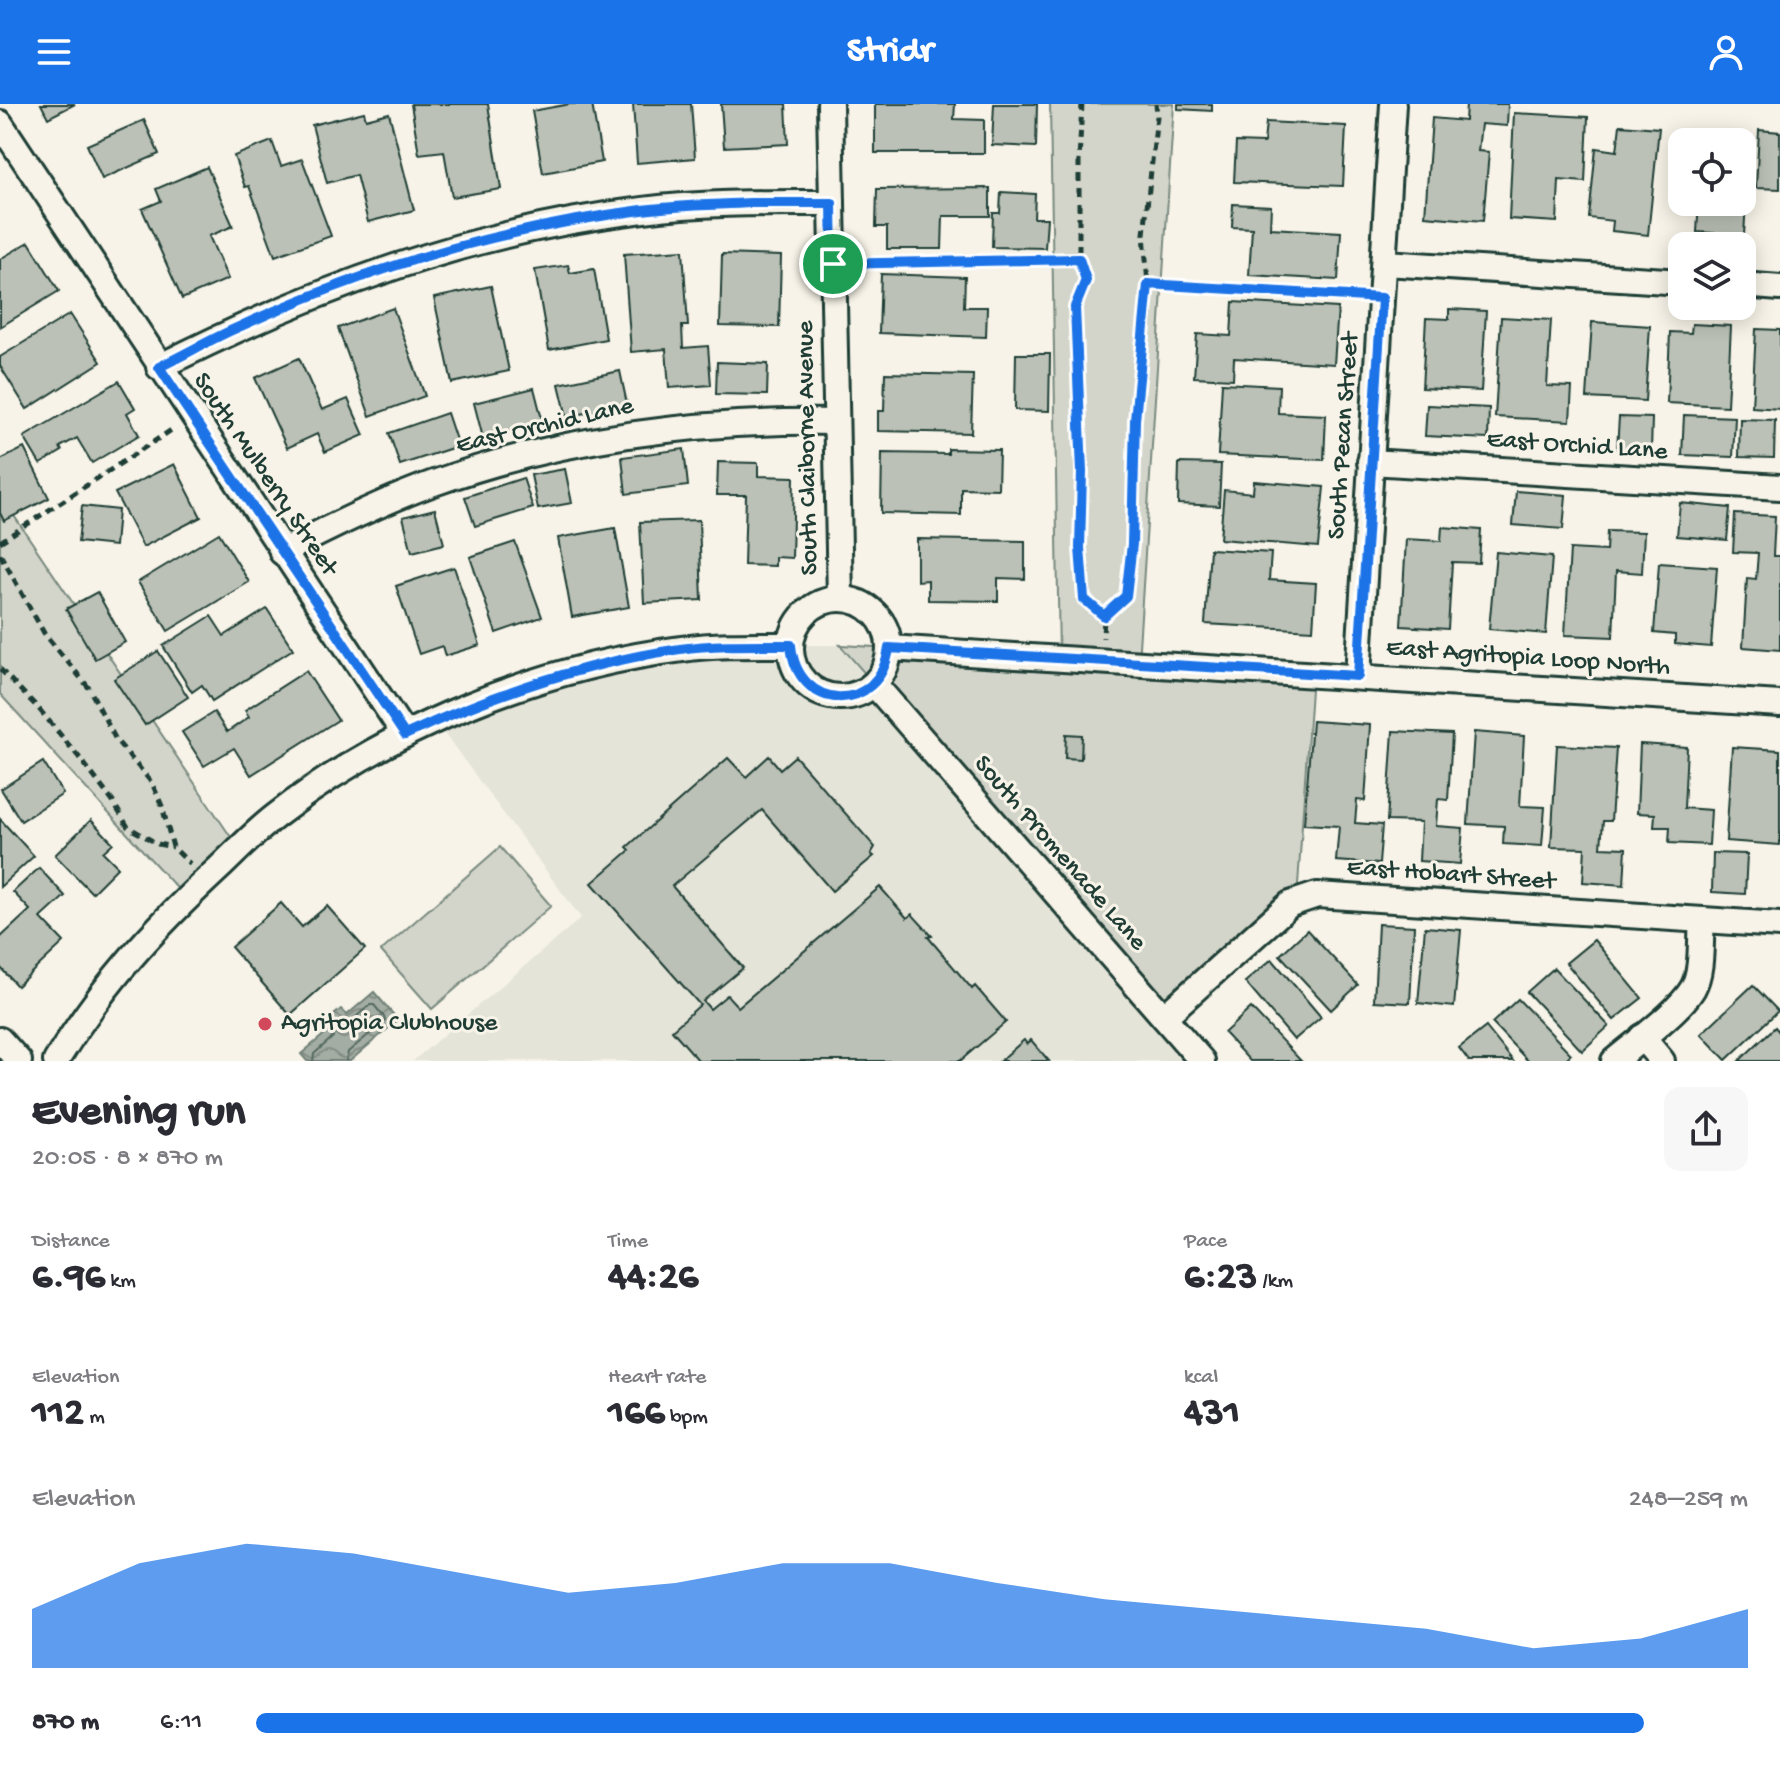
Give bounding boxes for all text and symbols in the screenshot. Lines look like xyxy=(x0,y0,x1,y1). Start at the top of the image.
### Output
icon: menu xyxy=(32,30,76,74)
icon: person xyxy=(1704,30,1748,74)
text: Stridr xyxy=(847,31,933,74)
map controls xyxy=(1668,128,1756,320)
button: locate xyxy=(1668,128,1756,216)
pin xyxy=(799,230,867,298)
button: layers xyxy=(1668,232,1756,320)
icon: arrive xyxy=(811,242,855,286)
street label: South Claiborne Avenue xyxy=(791,320,827,576)
street label: South Pecan Street xyxy=(1322,329,1368,541)
street label: South Mulberry Street xyxy=(185,368,345,584)
street label: East Orchid Lane xyxy=(453,391,637,463)
street label: East Orchid Lane xyxy=(1485,425,1669,469)
street label: East Agritopia Loop North xyxy=(1385,634,1671,684)
street label: South Promenade Lane xyxy=(966,750,1153,958)
street label: East Hobart Street xyxy=(1346,853,1559,899)
place label: Agritopia Clubhouse xyxy=(281,1009,498,1040)
marker: Agritopia Clubhouse xyxy=(256,1015,274,1033)
button: share xyxy=(1664,1087,1748,1171)
text: Evening run xyxy=(32,1088,245,1140)
text: 20:05 · 8 × 870 m xyxy=(32,1144,223,1175)
text: Distance xyxy=(32,1229,110,1255)
text: Time xyxy=(608,1229,648,1255)
text: Pace xyxy=(1184,1229,1227,1255)
text: 6.96 xyxy=(32,1255,105,1302)
text: 44:26 xyxy=(608,1255,698,1302)
text: 6:23 xyxy=(1184,1255,1257,1302)
text: km xyxy=(105,1269,136,1295)
text: /km xyxy=(1257,1269,1293,1295)
text: Elevation xyxy=(32,1365,119,1391)
text: Heart rate xyxy=(608,1365,706,1391)
text: kcal xyxy=(1184,1365,1218,1391)
text: 112 xyxy=(32,1391,84,1438)
text: 166 xyxy=(608,1391,665,1438)
text: 431 xyxy=(1184,1391,1240,1438)
text: m xyxy=(84,1405,105,1431)
text: bpm xyxy=(665,1405,708,1431)
text: Elevation xyxy=(32,1485,135,1516)
text: 248–259 m xyxy=(1629,1485,1748,1516)
text: 870 m xyxy=(32,1708,99,1739)
text: 6:11 xyxy=(160,1708,202,1739)

